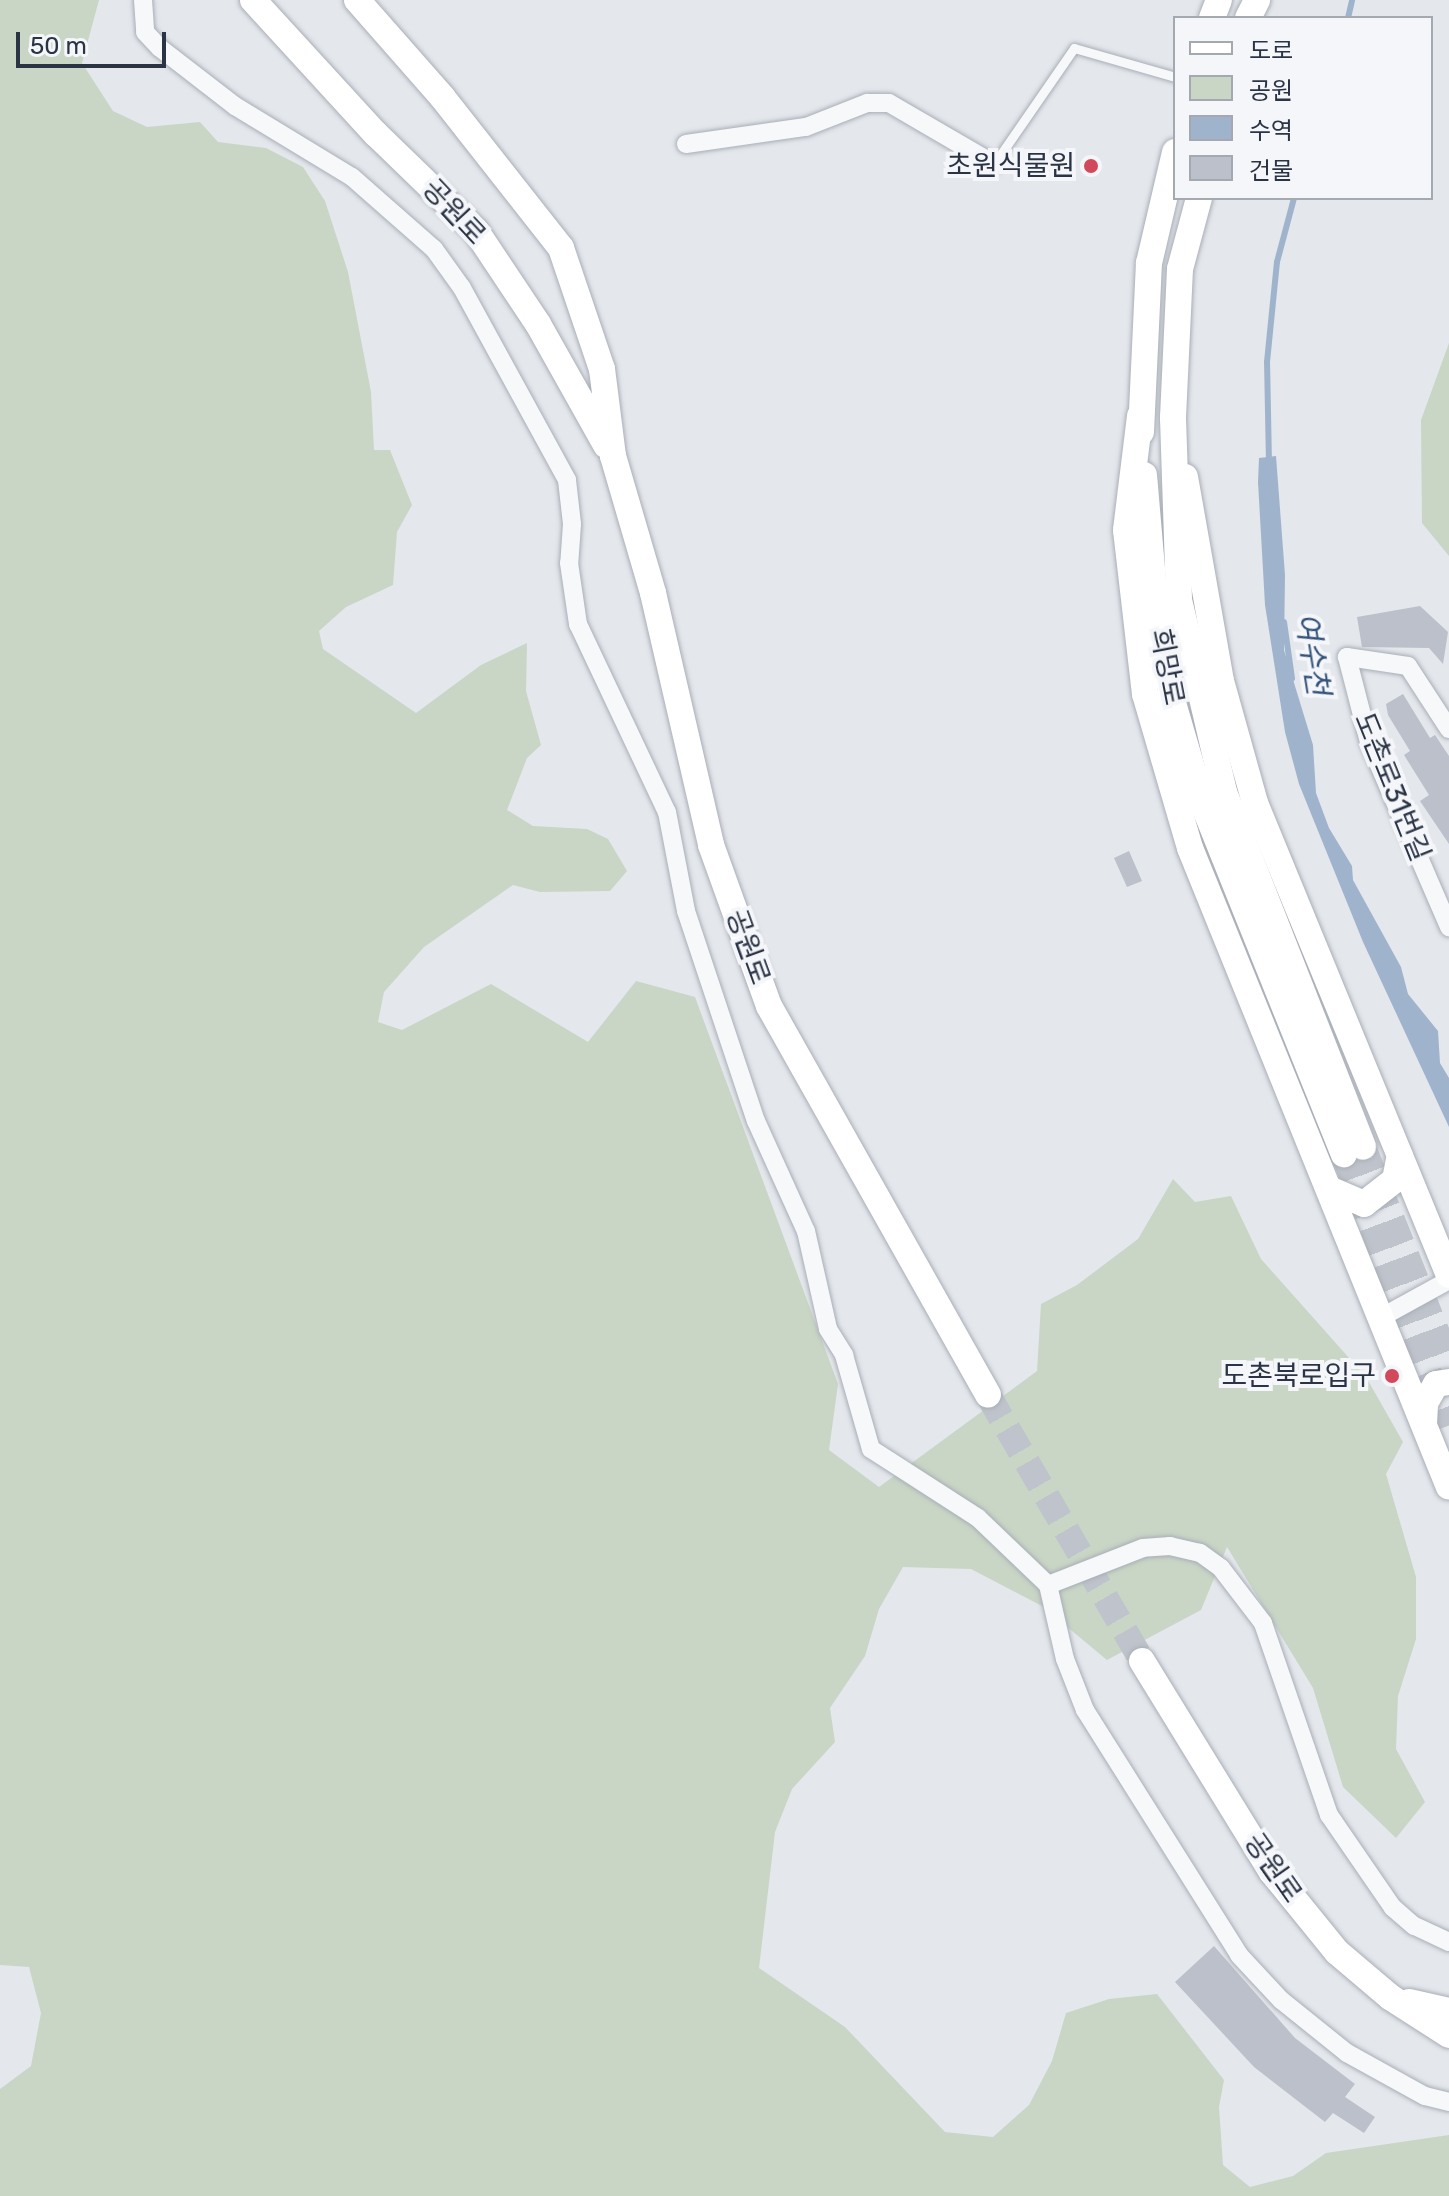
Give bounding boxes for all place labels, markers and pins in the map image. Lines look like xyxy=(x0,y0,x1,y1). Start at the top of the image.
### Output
place label: 초원식물원 xyxy=(946,149,1075,183)
marker: 초원식물원 xyxy=(1082,157,1100,175)
place label: 도촌북로입구 xyxy=(1221,1359,1376,1393)
marker: 도촌북로입구 xyxy=(1383,1367,1401,1385)

